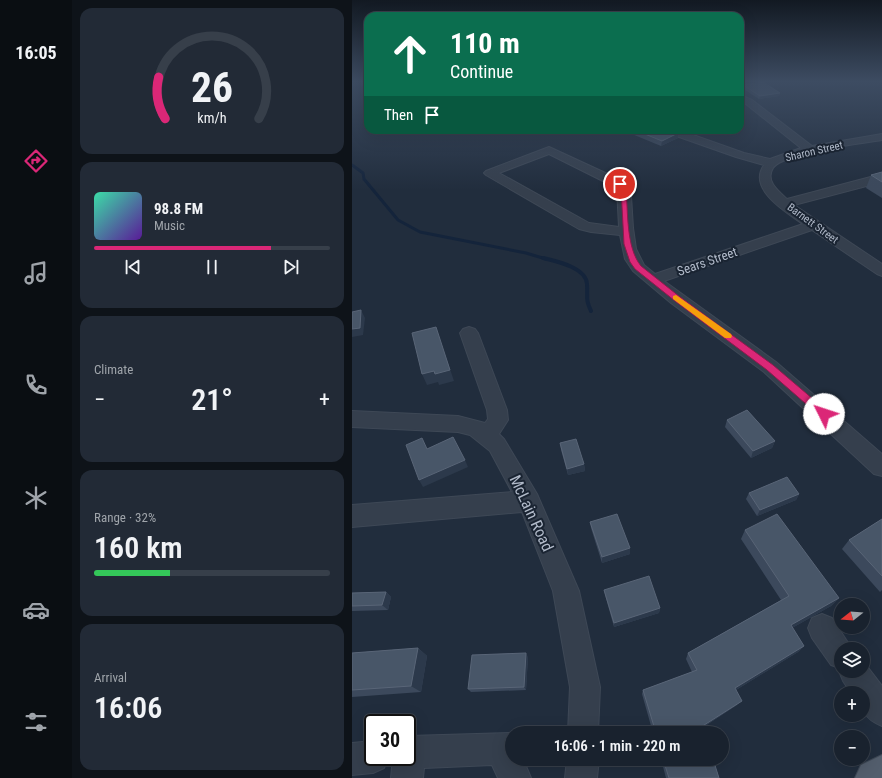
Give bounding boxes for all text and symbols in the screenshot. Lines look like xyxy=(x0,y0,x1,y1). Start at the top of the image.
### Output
text: 110 m xyxy=(450,27,520,60)
icon: ahead xyxy=(384,28,436,80)
text: 16:05 xyxy=(15,42,57,63)
text: Continue xyxy=(450,61,513,82)
text: 26 xyxy=(191,63,233,112)
icon: arrive xyxy=(421,104,443,126)
text: Then xyxy=(384,106,413,124)
text: km/h xyxy=(197,110,227,126)
street label: Sharon Street xyxy=(784,139,844,164)
icon: directions xyxy=(22,147,50,175)
pin xyxy=(603,167,637,201)
icon: arrive xyxy=(609,173,631,195)
text: 98.8 FM xyxy=(154,200,203,218)
street label: Barnett Street xyxy=(785,201,841,246)
text: Music xyxy=(154,218,185,233)
street label: Sears Street xyxy=(675,244,739,279)
icon: previous xyxy=(122,256,144,278)
icon: pause xyxy=(201,256,223,278)
icon: next xyxy=(280,256,302,278)
icon: music xyxy=(22,259,50,287)
text: Climate xyxy=(94,362,133,377)
icon: phone xyxy=(22,371,50,399)
text: 21° xyxy=(191,382,233,417)
text: − xyxy=(94,387,105,412)
text: + xyxy=(319,387,330,412)
position arrow xyxy=(803,393,845,435)
street label: McLain Road xyxy=(506,472,557,554)
icon: climate xyxy=(22,484,50,512)
text: Range · 32% xyxy=(94,510,156,525)
text: 160 km xyxy=(94,530,183,565)
icon: car xyxy=(22,596,50,624)
north arrow xyxy=(834,598,870,634)
map controls xyxy=(834,598,870,766)
button: layers xyxy=(834,642,870,678)
text: Arrival xyxy=(94,670,127,685)
button: + xyxy=(834,686,870,722)
text: 16:06 xyxy=(94,690,162,725)
icon: filters xyxy=(22,708,50,736)
speed limit sign: 30 xyxy=(364,714,416,766)
button: − xyxy=(834,730,870,766)
text: 16:06 · 1 min · 220 m xyxy=(554,737,680,755)

